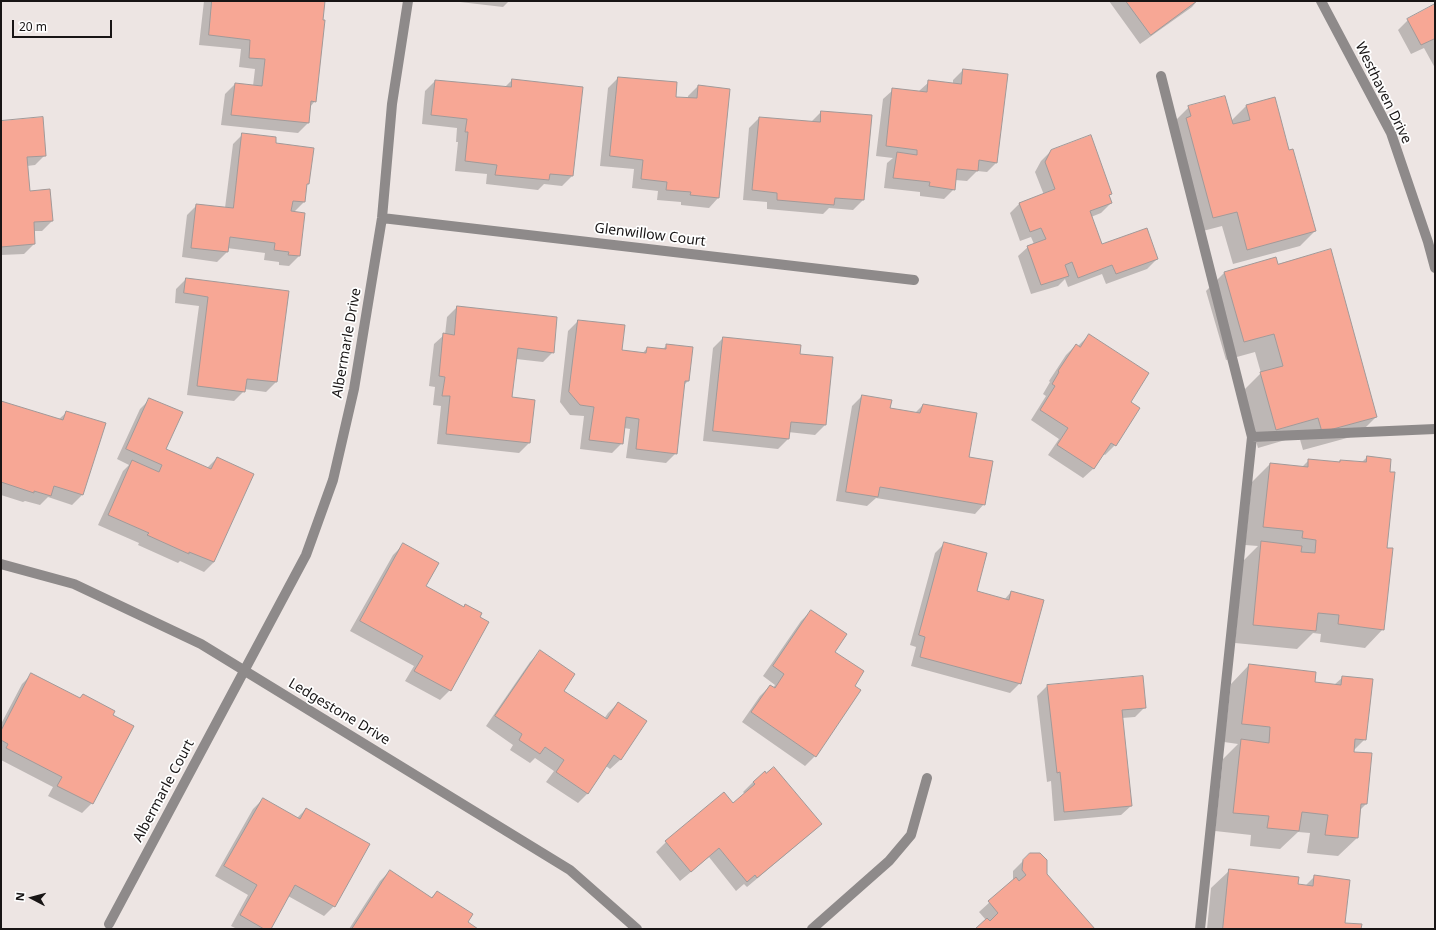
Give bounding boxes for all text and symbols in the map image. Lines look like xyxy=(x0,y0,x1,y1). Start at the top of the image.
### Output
scale bar xyxy=(14,12,114,38)
text: 20 m xyxy=(19,18,47,35)
street label: Westhaven Drive xyxy=(1351,40,1415,146)
street label: Glenwillow Court xyxy=(593,220,707,250)
street label: Albermarle Drive xyxy=(329,287,365,399)
street label: Ledgestone Drive xyxy=(285,675,393,749)
street label: Albermarle Court xyxy=(130,737,198,845)
north arrow xyxy=(12,878,52,918)
text: N xyxy=(12,891,27,902)

